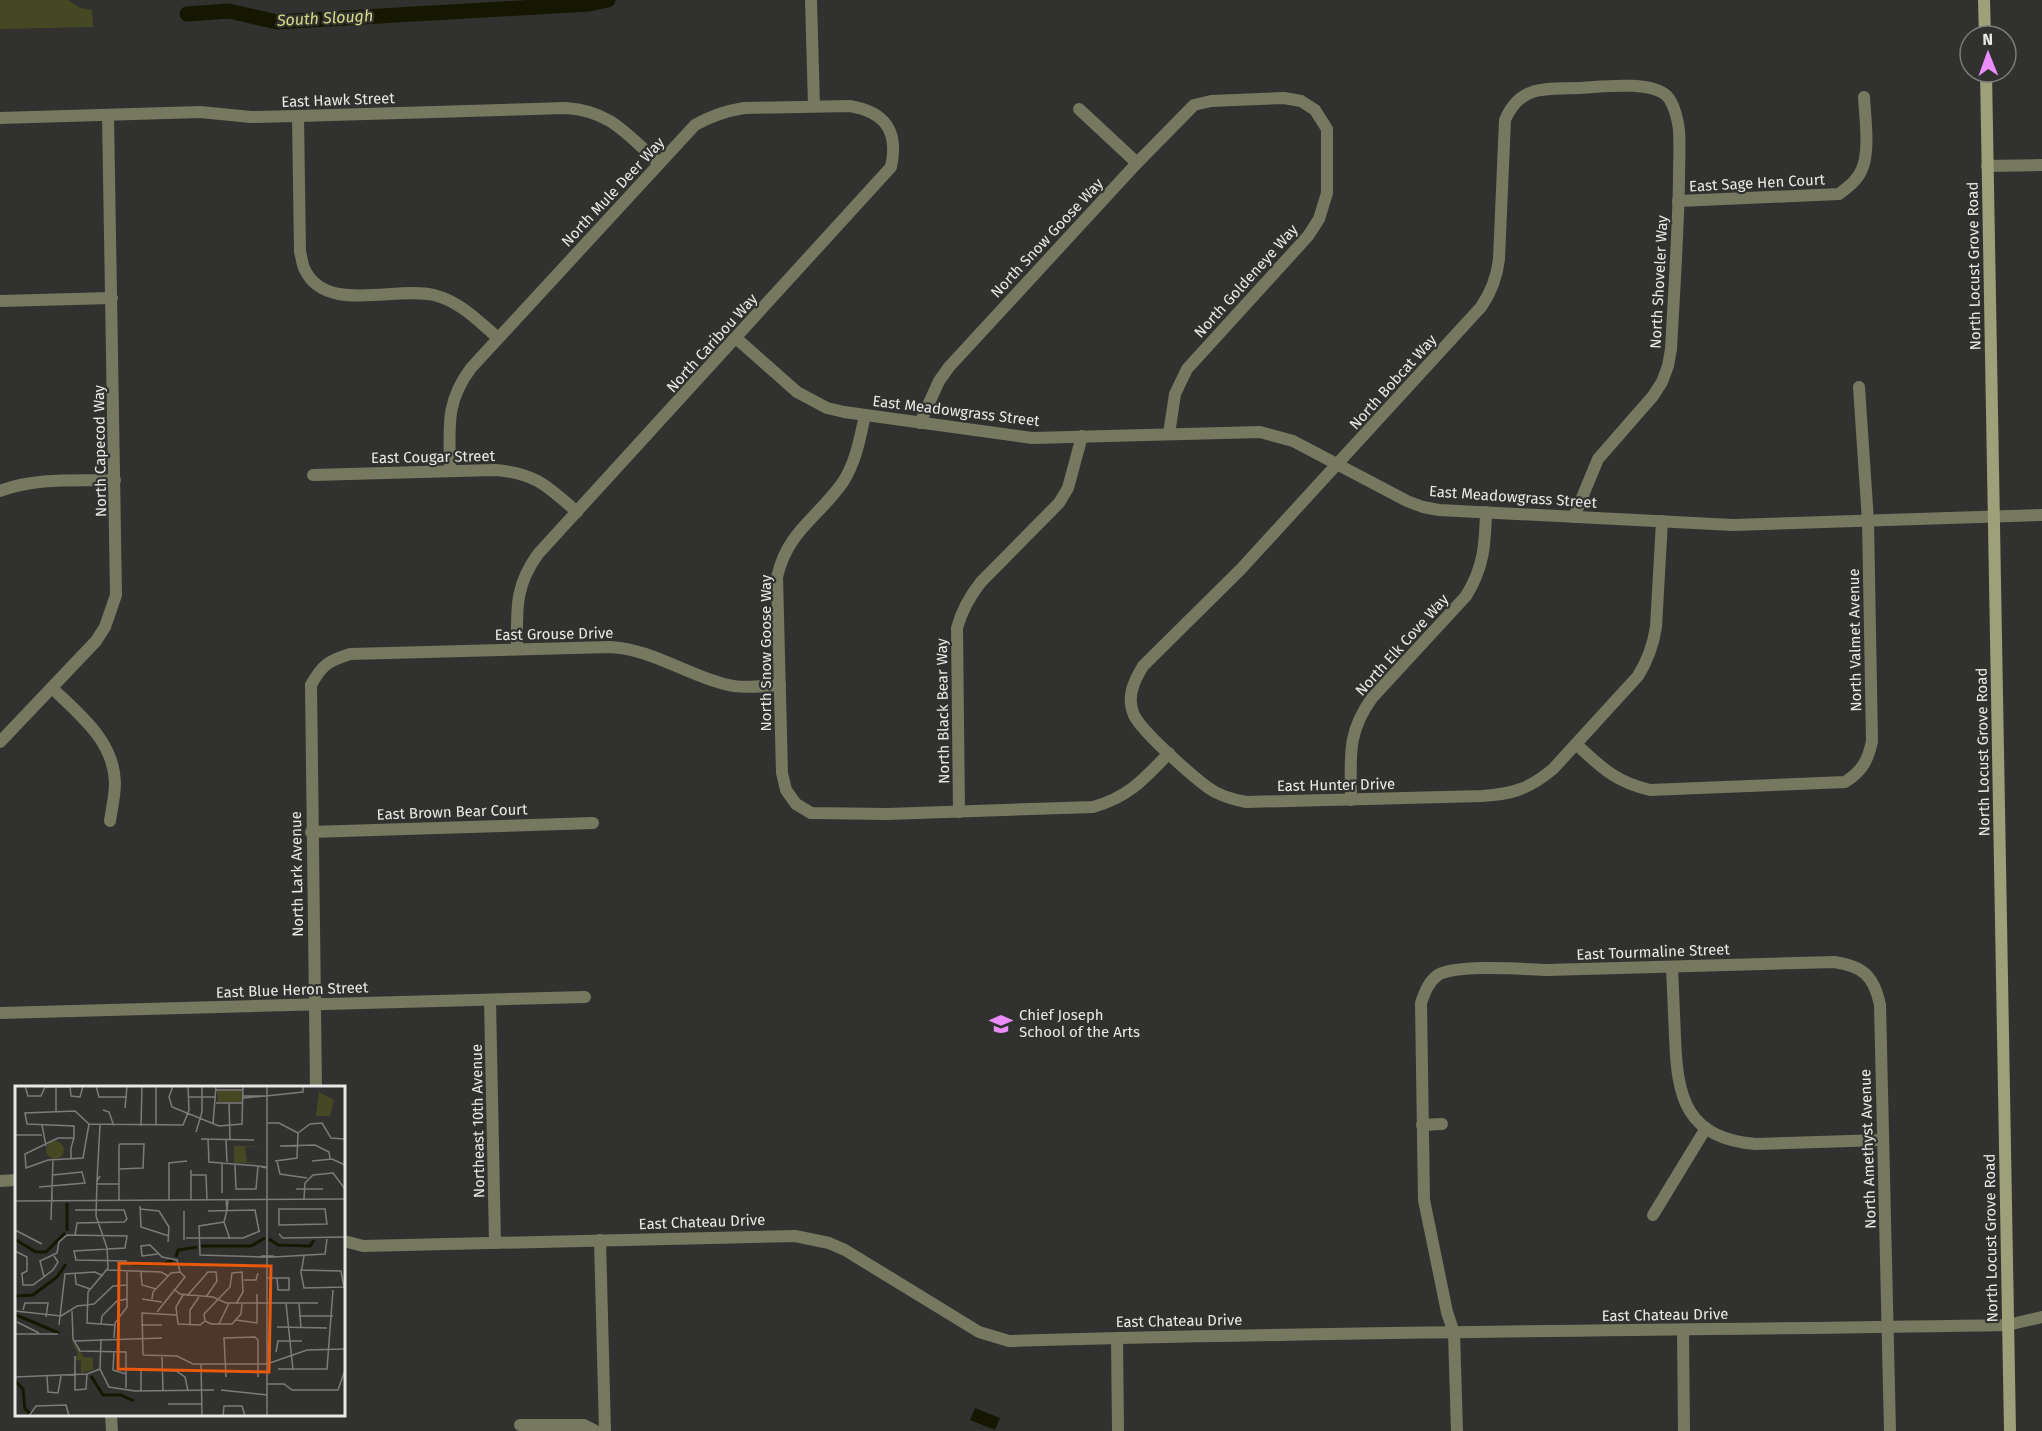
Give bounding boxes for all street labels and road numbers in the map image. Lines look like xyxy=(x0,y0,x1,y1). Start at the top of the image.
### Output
street label: East Hawk Street xyxy=(281,89,396,111)
street label: North Mule Deer Way xyxy=(558,133,669,250)
street label: East Sage Hen Court xyxy=(1689,170,1826,196)
street label: North Snow Goose Way xyxy=(987,174,1107,301)
street label: North Locust Grove Road xyxy=(1964,182,1984,350)
street label: North Shoveler Way xyxy=(1647,214,1672,349)
street label: North Goldeneye Way xyxy=(1190,220,1302,341)
street label: North Caribou Way xyxy=(663,289,762,396)
street label: North Bobcat Way xyxy=(1346,330,1441,433)
street label: North Capecod Way xyxy=(90,384,110,517)
street label: East Meadowgrass Street xyxy=(871,392,1041,430)
street label: East Cougar Street xyxy=(371,447,496,467)
street label: East Meadowgrass Street xyxy=(1428,482,1598,512)
street label: North Valmet Avenue xyxy=(1845,568,1865,712)
street label: North Snow Goose Way xyxy=(757,574,775,731)
street label: North Elk Cove Way xyxy=(1352,590,1453,700)
street label: East Grouse Drive xyxy=(494,624,614,644)
street label: North Black Bear Way xyxy=(933,637,953,784)
street label: North Locust Grove Road xyxy=(1973,668,1993,836)
street label: East Hunter Drive xyxy=(1277,775,1395,795)
street label: East Brown Bear Court xyxy=(376,800,528,824)
street label: North Lark Avenue xyxy=(287,811,307,937)
street label: East Tourmaline Street xyxy=(1576,940,1731,964)
street label: East Blue Heron Street xyxy=(215,978,369,1002)
street label: Northeast 10th Avenue xyxy=(468,1044,488,1198)
street label: North Amethyst Avenue xyxy=(1856,1069,1880,1229)
street label: North Locust Grove Road xyxy=(1981,1154,2001,1322)
street label: East Chateau Drive xyxy=(638,1211,766,1233)
street label: East Chateau Drive xyxy=(1601,1305,1729,1325)
street label: East Chateau Drive xyxy=(1115,1311,1243,1331)

